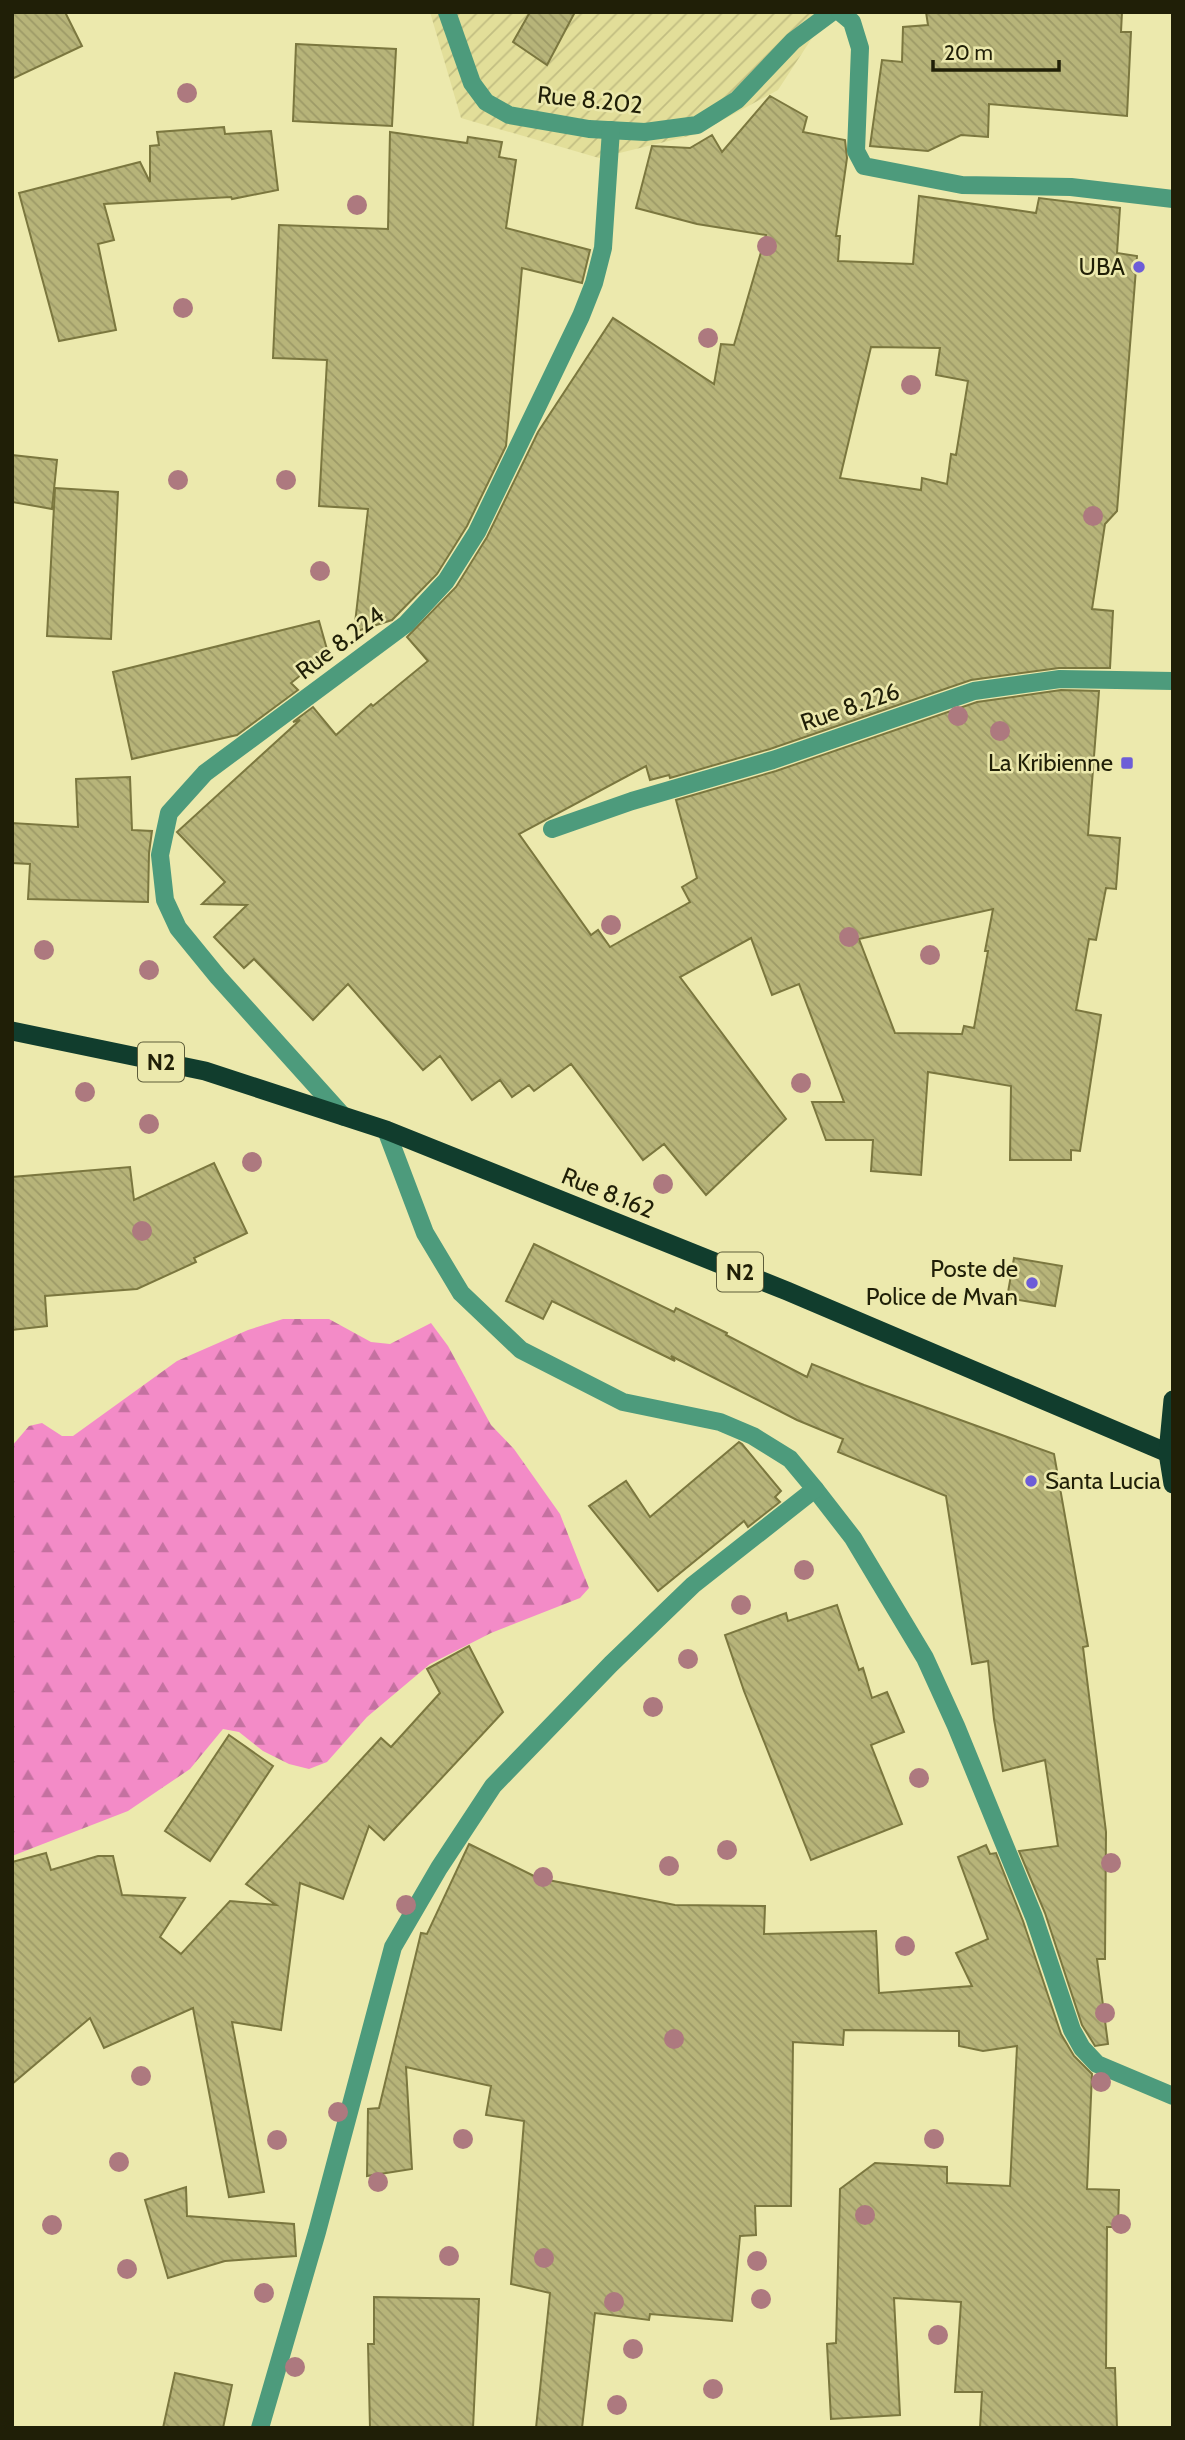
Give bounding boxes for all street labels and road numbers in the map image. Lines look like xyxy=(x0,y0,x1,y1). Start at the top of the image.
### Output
street label: Rue 8.202 xyxy=(536,80,644,119)
street label: Rue 8.224 xyxy=(290,600,390,685)
street label: Rue 8.226 xyxy=(797,676,903,737)
road number: N2 xyxy=(138,1042,184,1082)
street label: Rue 8.162 xyxy=(557,1161,659,1224)
road number: N2 xyxy=(717,1252,763,1292)

